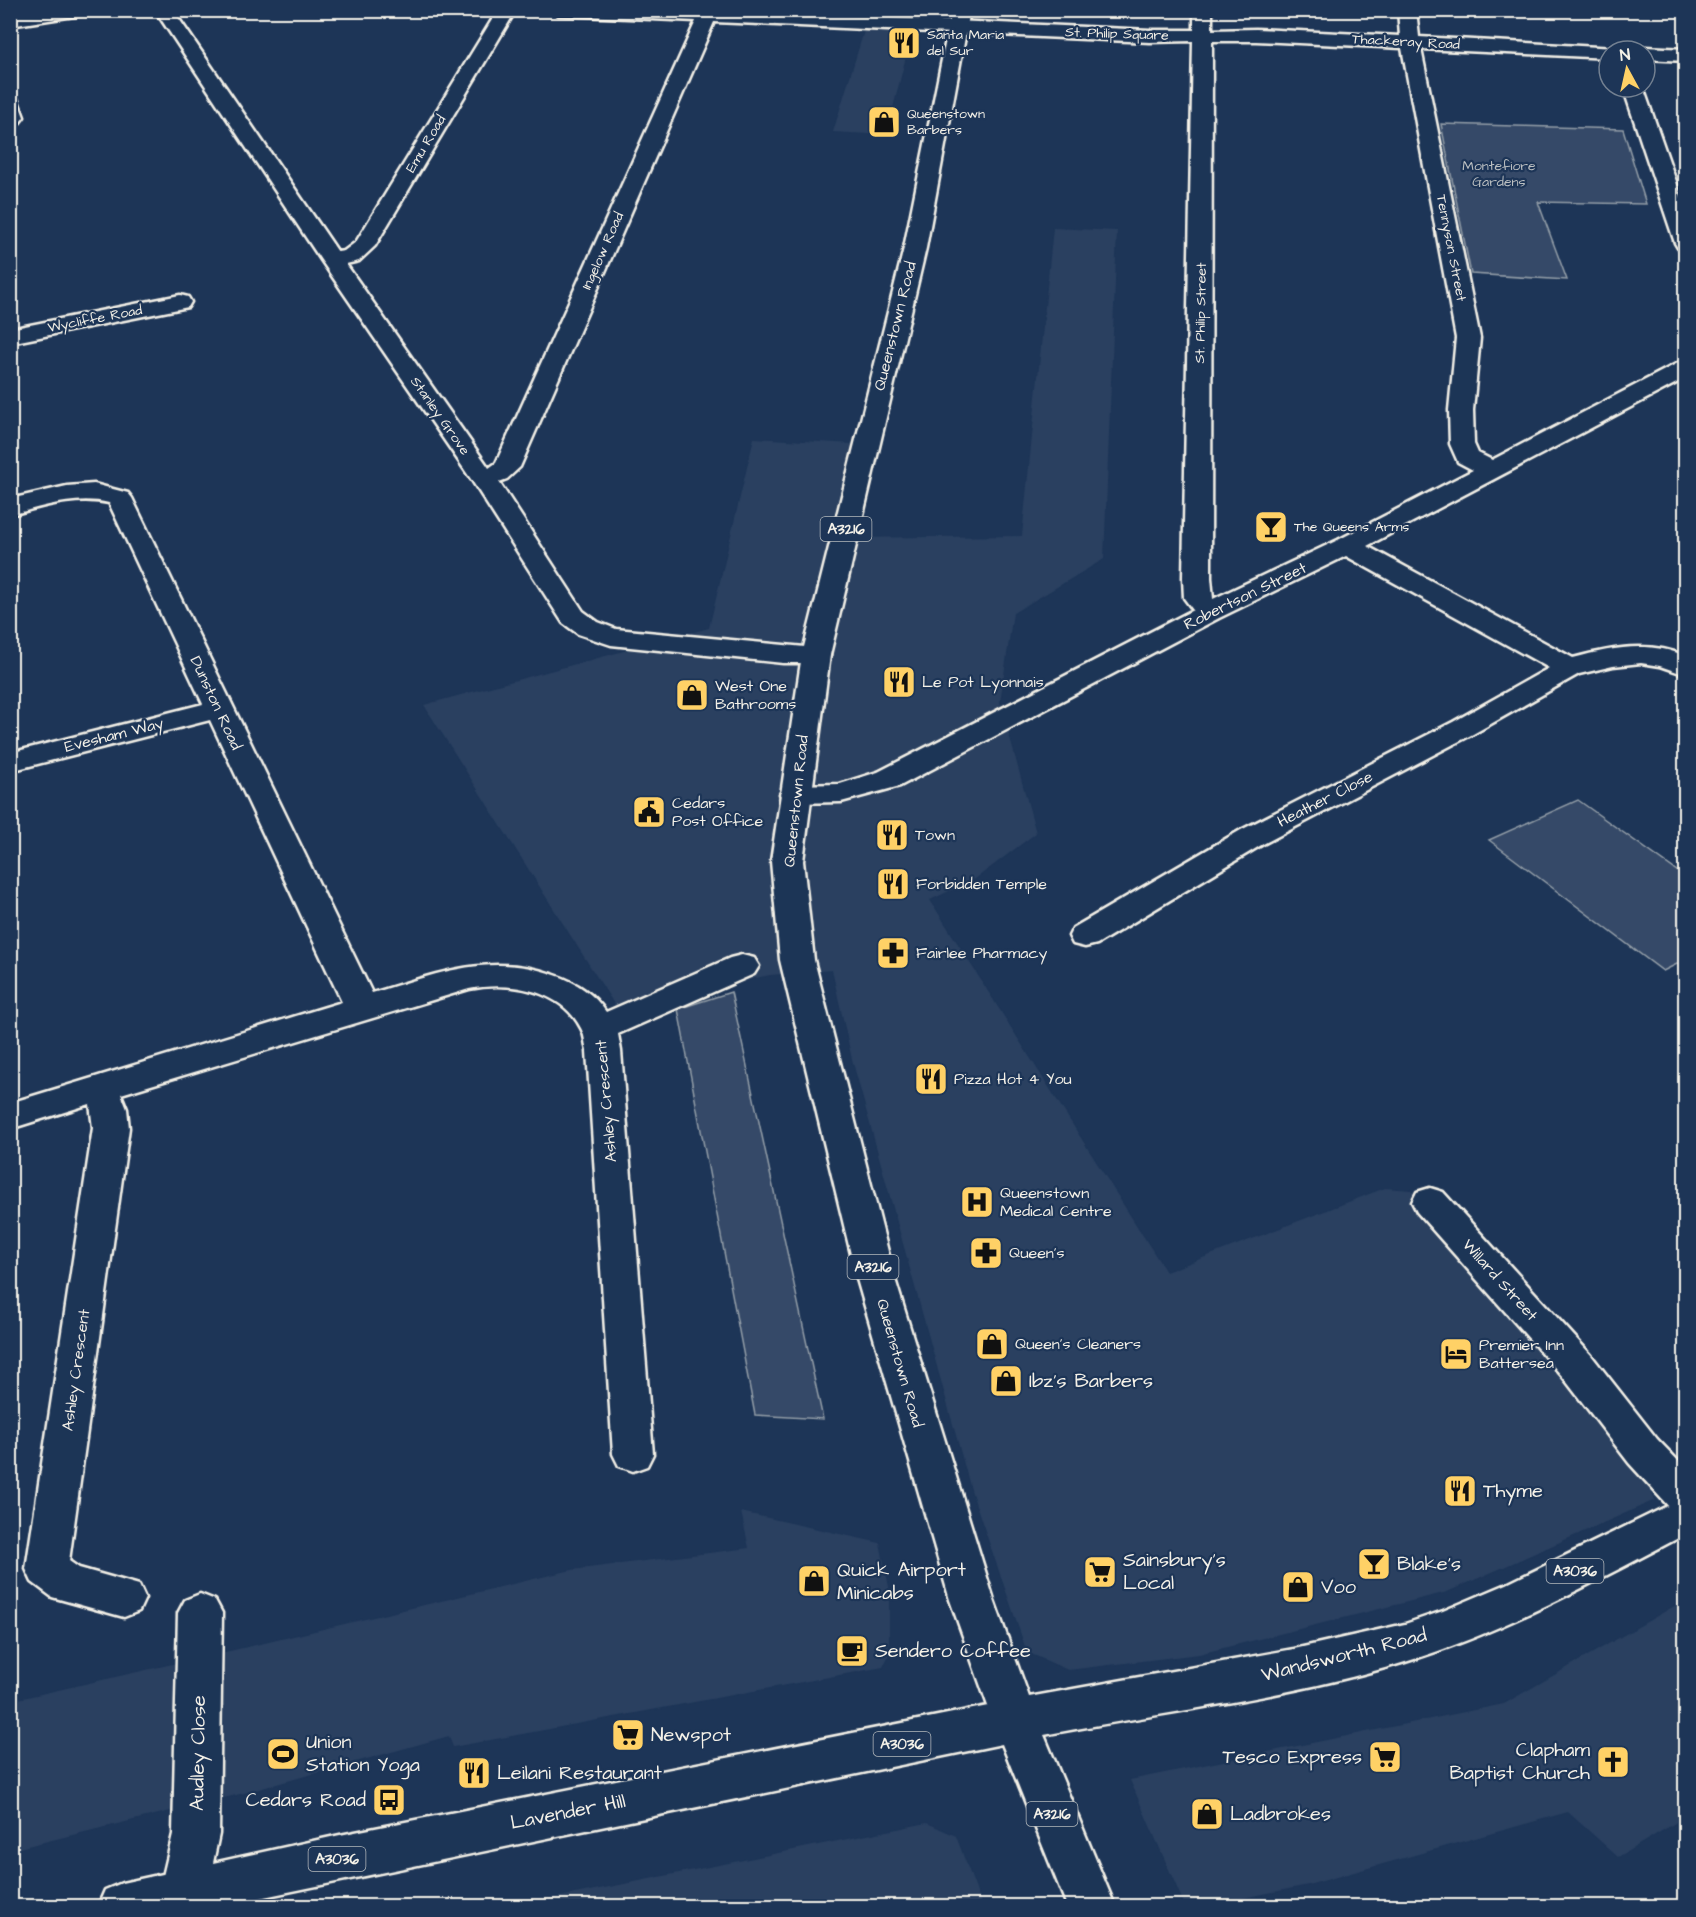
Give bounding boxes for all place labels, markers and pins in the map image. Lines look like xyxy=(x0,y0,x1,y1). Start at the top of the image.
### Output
restaurant icon: Santa Maria del Sur xyxy=(886,25,922,61)
place label: Santa Maria del Sur xyxy=(927,25,1004,61)
shop icon: Queenstown Barbers xyxy=(866,104,902,140)
place label: Queenstown Barbers xyxy=(907,104,985,140)
bar icon: The Queens Arms xyxy=(1253,509,1289,545)
place label: The Queens Arms xyxy=(1294,517,1409,537)
restaurant icon: Le Pot Lyonnais xyxy=(881,664,917,700)
place label: Le Pot Lyonnais xyxy=(922,671,1044,694)
place label: West One Bathrooms xyxy=(715,675,796,715)
shop icon: West One Bathrooms xyxy=(674,677,710,713)
place label: Cedars Post Office xyxy=(672,792,763,832)
public building icon: Cedars Post Office xyxy=(631,794,667,830)
restaurant icon: Town xyxy=(874,817,910,853)
place label: Town xyxy=(915,824,955,846)
restaurant icon: Forbidden Temple xyxy=(875,866,911,902)
place label: Forbidden Temple xyxy=(916,873,1047,895)
pharmacy icon: Fairlee Pharmacy xyxy=(875,935,911,971)
place label: Fairlee Pharmacy xyxy=(916,942,1048,965)
restaurant icon: Pizza Hot 4 You xyxy=(913,1061,949,1097)
place label: Pizza Hot 4 You xyxy=(954,1068,1072,1090)
place label: Queenstown Medical Centre xyxy=(1000,1182,1112,1222)
hospital icon: Queenstown Medical Centre xyxy=(959,1184,995,1220)
pharmacy icon: Queen's xyxy=(968,1235,1004,1271)
place label: Queen's xyxy=(1009,1242,1064,1264)
shop icon: Queen's Cleaners xyxy=(974,1326,1010,1362)
place label: Queen's Cleaners xyxy=(1015,1333,1141,1355)
place label: Premier Inn Battersea xyxy=(1479,1334,1564,1374)
hotel icon: Premier Inn Battersea xyxy=(1438,1336,1474,1372)
shop icon: Ibz's Barbers xyxy=(988,1363,1024,1399)
place label: Ibz's Barbers xyxy=(1029,1367,1153,1395)
restaurant icon: Thyme xyxy=(1442,1473,1478,1509)
place label: Thyme xyxy=(1483,1477,1543,1506)
place label: Sainsbury's Local xyxy=(1123,1546,1226,1597)
bar icon: Blake's xyxy=(1356,1546,1392,1582)
place label: Blake's xyxy=(1397,1550,1461,1578)
supermarket icon: Sainsbury's Local xyxy=(1082,1554,1118,1590)
place label: Quick Airport Minicabs xyxy=(837,1556,966,1607)
shop icon: Quick Airport Minicabs xyxy=(796,1563,832,1599)
shop icon: Voo xyxy=(1280,1569,1316,1605)
place label: Voo xyxy=(1321,1573,1356,1601)
cafe icon: Sendero Coffee xyxy=(834,1633,870,1669)
place label: Sendero Coffee xyxy=(875,1637,1031,1665)
supermarket icon: Newspot xyxy=(610,1717,646,1753)
place label: Newspot xyxy=(651,1721,731,1749)
place label: Union Station Yoga xyxy=(306,1728,420,1780)
sports icon: Union Station Yoga xyxy=(265,1736,301,1772)
place label: Clapham Baptist Church xyxy=(1449,1736,1590,1787)
supermarket icon: Tesco Express xyxy=(1367,1739,1403,1775)
place label: Tesco Express xyxy=(1222,1743,1362,1771)
church icon: Clapham Baptist Church xyxy=(1595,1744,1631,1780)
restaurant icon: Leilani Restaurant xyxy=(456,1755,492,1791)
place label: Leilani Restaurant xyxy=(497,1759,662,1787)
bus stop icon: Cedars Road xyxy=(371,1782,407,1818)
place label: Cedars Road xyxy=(246,1786,366,1814)
shop icon: Ladbrokes xyxy=(1189,1796,1225,1832)
place label: Ladbrokes xyxy=(1230,1800,1331,1828)

